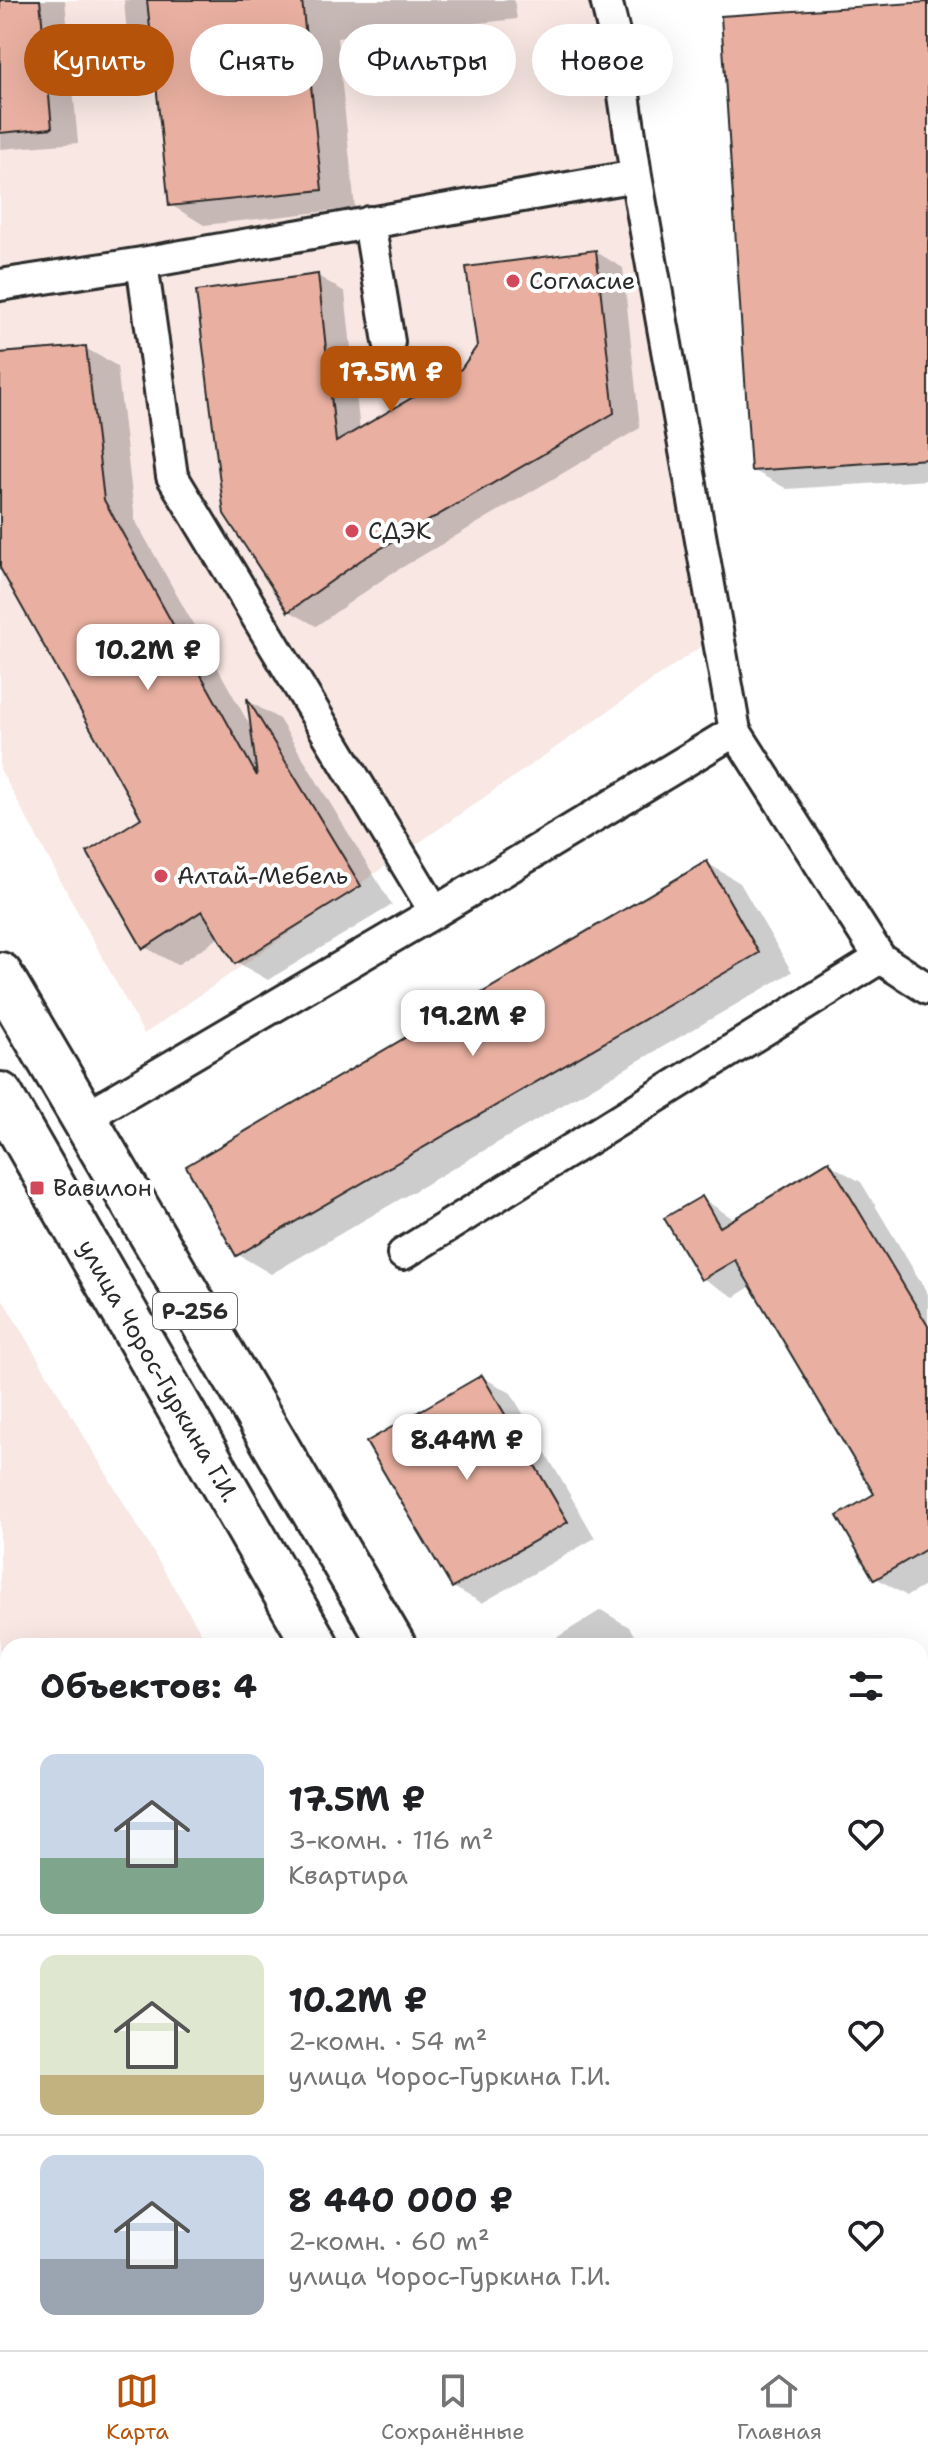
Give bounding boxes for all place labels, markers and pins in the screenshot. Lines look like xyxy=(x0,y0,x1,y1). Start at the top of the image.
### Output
place label: Согласие xyxy=(529,265,635,297)
marker: Согласие xyxy=(504,272,522,290)
pin: 17.5M ₽ xyxy=(317,346,465,414)
place label: СДЭК xyxy=(368,515,432,547)
marker: СДЭК xyxy=(343,522,361,540)
pin: 10.2M ₽ xyxy=(74,624,222,692)
place label: Алтай-Мебель xyxy=(177,860,348,892)
marker: Алтай-Мебель xyxy=(152,867,170,885)
pin: 19.2M ₽ xyxy=(399,990,547,1058)
place label: Вавилон xyxy=(53,1172,152,1204)
marker: Вавилон xyxy=(28,1179,46,1197)
pin: 8.44M ₽ xyxy=(393,1414,541,1482)

